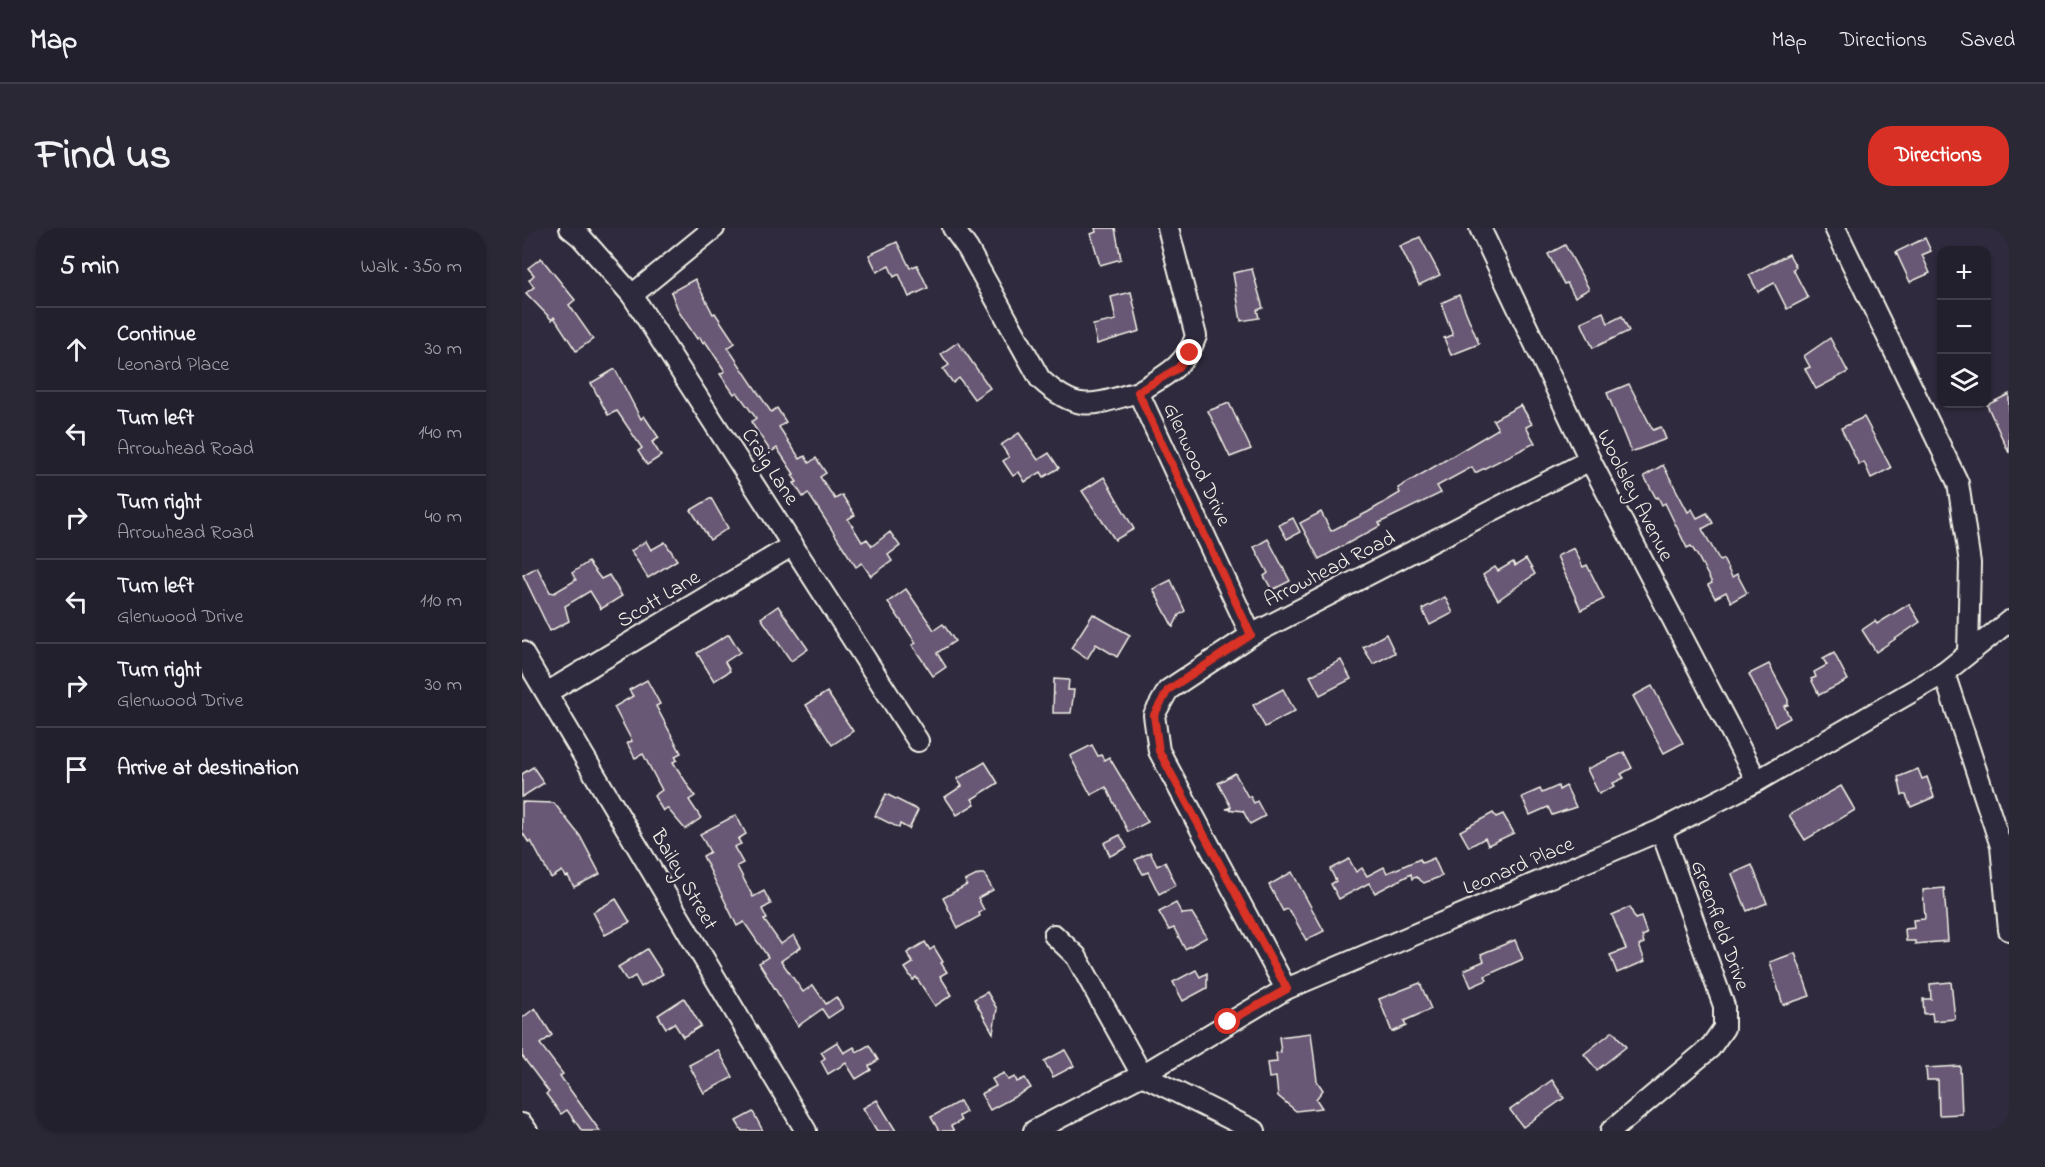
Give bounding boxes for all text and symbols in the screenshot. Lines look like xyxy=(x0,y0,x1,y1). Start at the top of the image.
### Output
text: Map xyxy=(30,21,77,62)
text: Map xyxy=(1771,26,1807,56)
text: Directions xyxy=(1840,26,1927,56)
text: Saved xyxy=(1960,26,2015,56)
text: Find us xyxy=(36,126,171,187)
button: Directions xyxy=(1868,126,2009,186)
map controls xyxy=(1937,246,1991,408)
button: + xyxy=(1937,246,1991,300)
text: 5 min xyxy=(60,248,119,286)
text: Walk · 350 m xyxy=(360,253,462,282)
button: − xyxy=(1937,300,1991,354)
text: Continue xyxy=(117,319,196,351)
icon: ahead xyxy=(60,333,93,366)
text: 30 m xyxy=(425,335,462,364)
route end xyxy=(1176,339,1202,365)
text: Leonard Place xyxy=(117,351,229,380)
button: layers xyxy=(1937,354,1991,408)
street label: Glenwood Drive xyxy=(1155,398,1238,532)
text: Turn left xyxy=(117,403,194,435)
icon: left xyxy=(60,417,93,450)
text: 140 m xyxy=(418,419,462,448)
street label: Craig Lane xyxy=(731,423,806,513)
street label: Woolsley Avenue xyxy=(1586,425,1681,568)
text: Arrowhead Road xyxy=(117,435,254,464)
text: Turn right xyxy=(117,487,202,519)
icon: right xyxy=(60,501,93,534)
text: 40 m xyxy=(425,503,462,532)
text: Arrowhead Road xyxy=(117,519,254,548)
street label: Arrowhead Road xyxy=(1259,524,1401,616)
street label: Scott Lane xyxy=(612,563,707,636)
text: Turn left xyxy=(117,571,194,603)
icon: left xyxy=(60,585,93,618)
text: 110 m xyxy=(420,587,462,616)
text: Glenwood Drive xyxy=(117,603,243,632)
text: Turn right xyxy=(117,655,202,687)
icon: right xyxy=(60,669,93,702)
text: 30 m xyxy=(425,671,462,700)
text: Glenwood Drive xyxy=(117,687,243,716)
icon: arrive xyxy=(60,753,93,786)
text: Arrive at destination xyxy=(117,753,299,785)
street label: Bailey Street xyxy=(640,823,724,937)
street label: Leonard Place xyxy=(1459,830,1579,904)
street label: Greenfield Drive xyxy=(1682,857,1757,995)
route start xyxy=(1214,1008,1240,1034)

